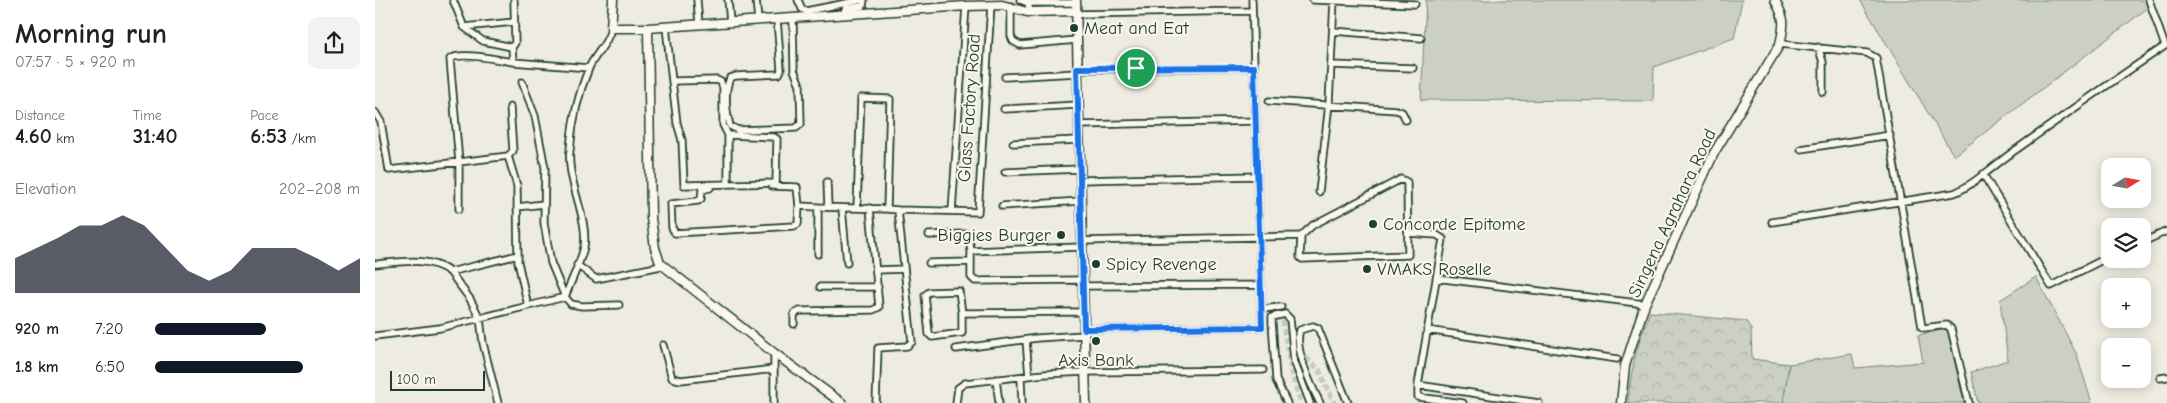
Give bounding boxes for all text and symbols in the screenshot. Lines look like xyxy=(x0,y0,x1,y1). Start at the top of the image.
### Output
button: share xyxy=(308,17,360,69)
text: Morning run xyxy=(15,18,167,50)
place label: Meat and Eat xyxy=(1084,18,1189,39)
marker: Meat and Eat xyxy=(1068,22,1080,34)
street label: Glass Factory Road xyxy=(954,33,985,183)
pin xyxy=(1115,47,1157,89)
text: 07:57 · 5 × 920 m xyxy=(15,53,136,71)
icon: arrive xyxy=(1122,54,1150,82)
text: Distance xyxy=(15,107,65,124)
text: Time xyxy=(133,107,162,124)
text: Pace xyxy=(250,107,279,124)
text: 4.60 xyxy=(15,124,52,148)
text: 31:40 xyxy=(133,124,177,148)
text: 6:53 xyxy=(250,124,287,148)
street label: Singena Agrahara Road xyxy=(1624,125,1721,301)
text: km xyxy=(52,130,75,147)
text: /km xyxy=(287,130,316,147)
north arrow xyxy=(2101,158,2151,208)
map controls xyxy=(2101,158,2151,388)
text: Elevation xyxy=(15,180,76,198)
text: 202–208 m xyxy=(279,180,360,198)
place label: Concorde Epitome xyxy=(1383,214,1525,235)
marker: Concorde Epitome xyxy=(1367,218,1379,230)
button: layers xyxy=(2101,218,2151,268)
place label: Biggies Burger xyxy=(937,225,1052,246)
marker: Biggies Burger xyxy=(1055,229,1067,241)
place label: Spicy Revenge xyxy=(1106,254,1217,275)
marker: Spicy Revenge xyxy=(1090,258,1102,270)
place label: VMAKS Roselle xyxy=(1377,259,1491,280)
marker: VMAKS Roselle xyxy=(1361,263,1373,275)
button: + xyxy=(2101,278,2151,328)
text: 920 m xyxy=(15,320,59,338)
text: 7:20 xyxy=(95,320,124,338)
marker: Axis Bank xyxy=(1090,335,1102,347)
button: − xyxy=(2101,338,2151,388)
place label: Axis Bank xyxy=(1058,350,1134,371)
text: 1.8 km xyxy=(15,358,59,376)
text: 6:50 xyxy=(95,358,125,376)
scale bar xyxy=(390,368,485,391)
text: 100 m xyxy=(397,371,436,388)

